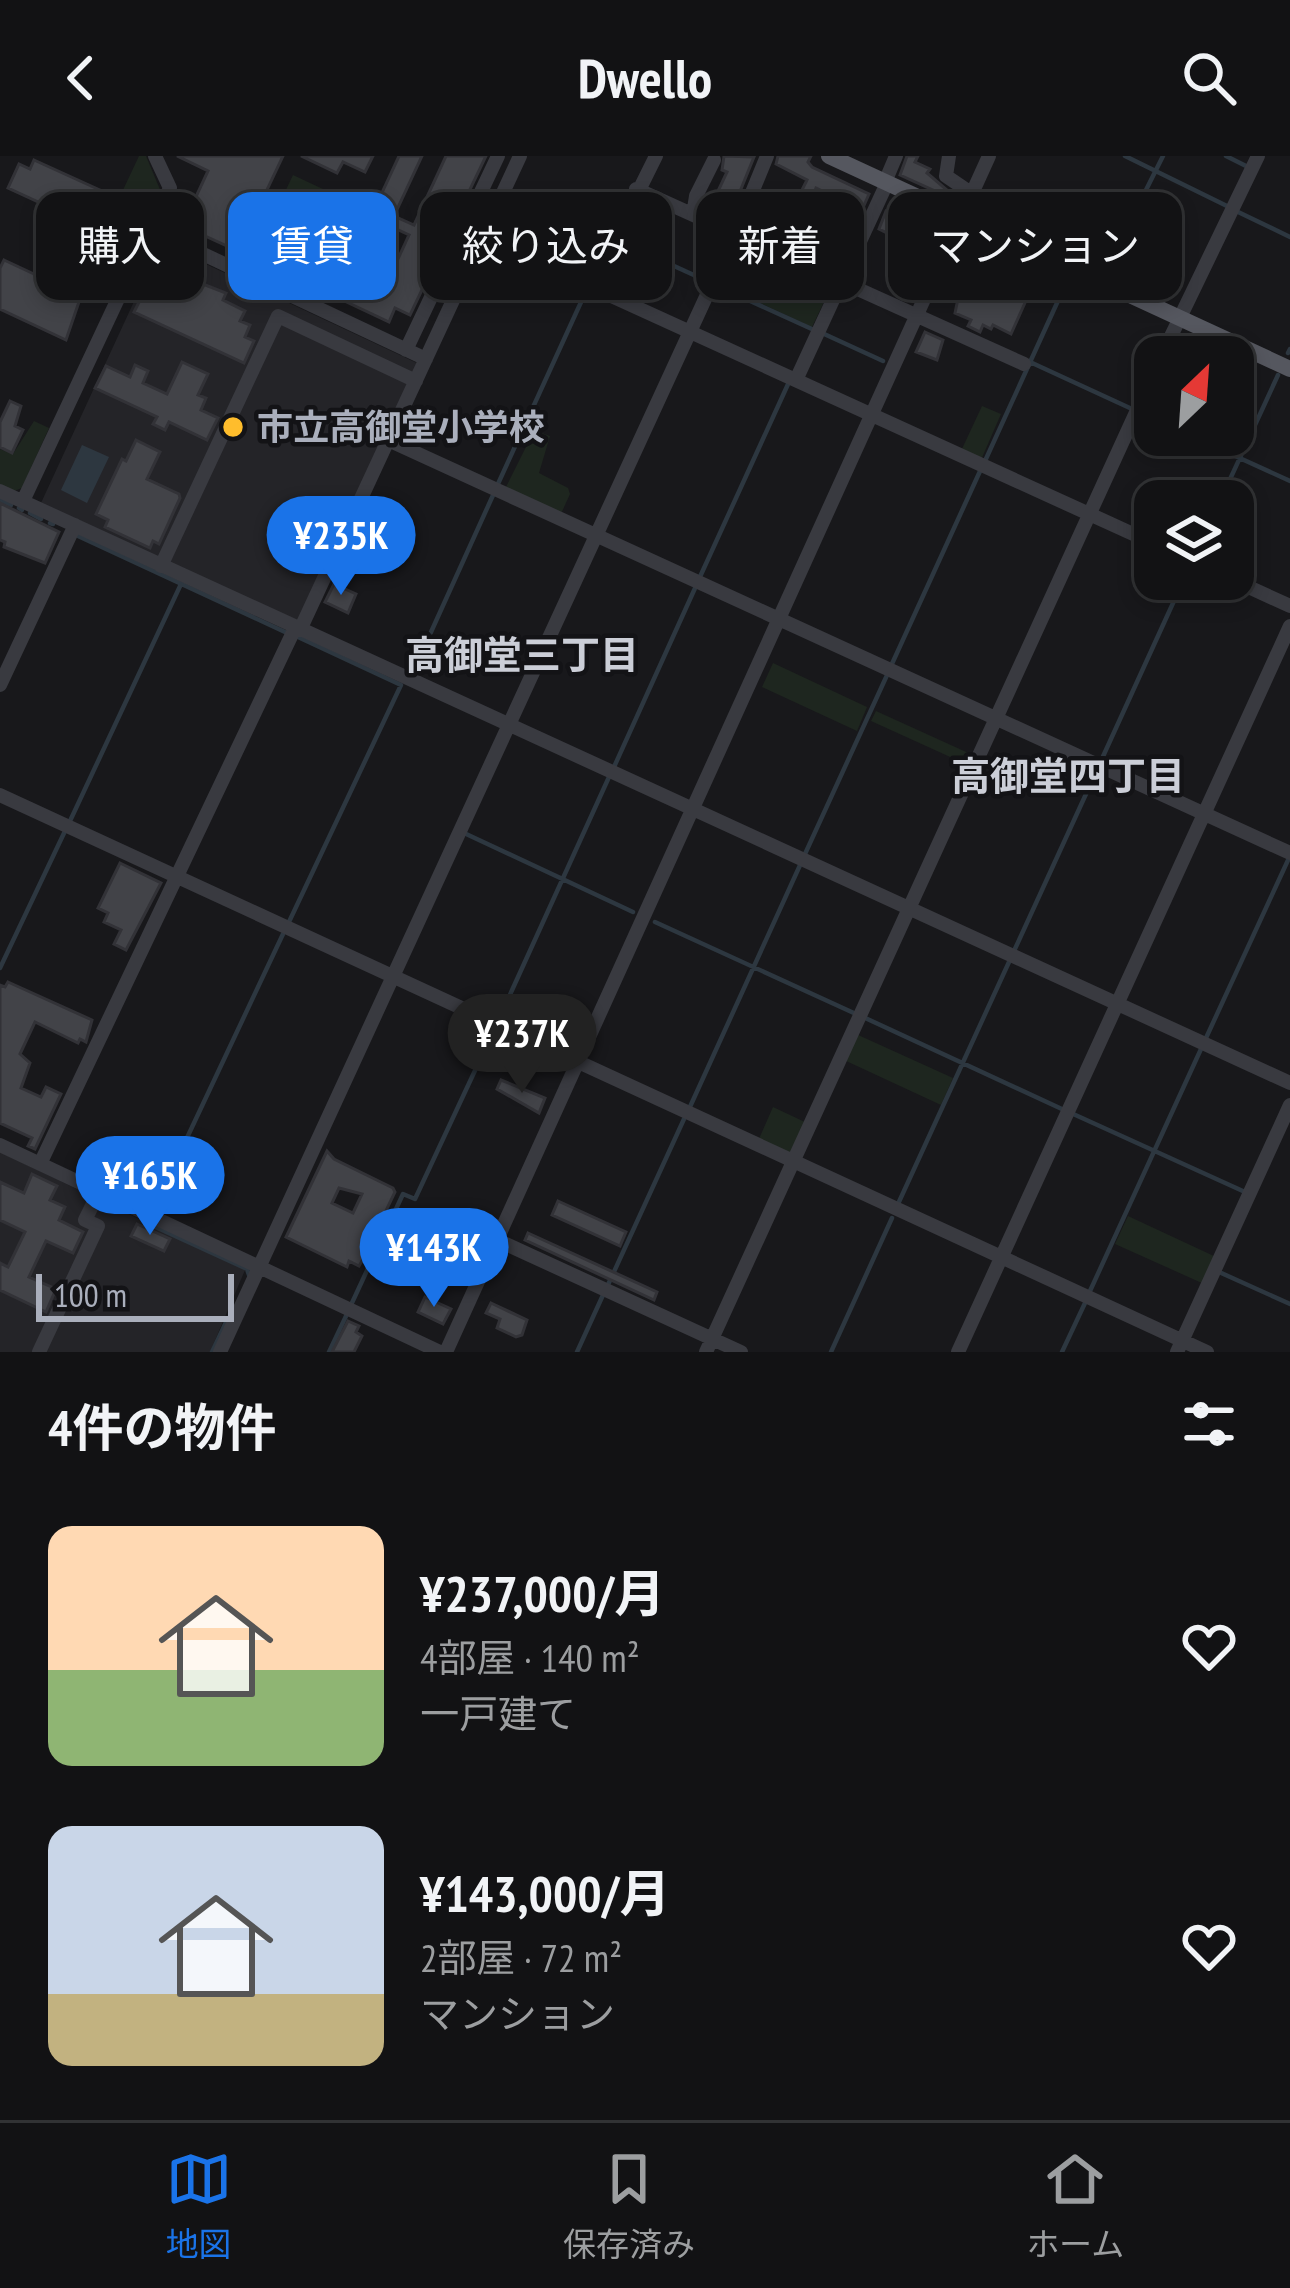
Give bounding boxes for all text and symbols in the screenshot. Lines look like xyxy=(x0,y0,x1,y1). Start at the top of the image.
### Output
text: Dwello xyxy=(578,43,712,113)
icon: back xyxy=(48,45,114,111)
icon: search xyxy=(1176,45,1242,111)
chip: 購入 xyxy=(36,192,204,300)
chip: 賃貸 xyxy=(228,192,396,300)
chip: 絞り込み xyxy=(420,192,672,300)
chip: 新着 xyxy=(696,192,864,300)
chip: マンション xyxy=(888,192,1182,300)
north arrow xyxy=(1134,336,1254,456)
map controls xyxy=(1134,336,1254,600)
place label: 市立高御堂小学校 xyxy=(257,403,545,450)
marker: 市立高御堂小学校 xyxy=(220,414,246,440)
button: layers xyxy=(1134,480,1254,600)
pin: ¥235K xyxy=(257,496,425,598)
text: ¥235K xyxy=(294,509,388,560)
district label: 高御堂三丁目 xyxy=(405,629,639,680)
district label: 高御堂四丁目 xyxy=(951,750,1185,801)
pin: ¥237K xyxy=(438,994,606,1096)
text: ¥237K xyxy=(475,1007,569,1058)
pin: ¥165K xyxy=(66,1136,234,1238)
text: ¥165K xyxy=(103,1149,197,1200)
pin: ¥143K xyxy=(350,1208,518,1310)
text: ¥143K xyxy=(387,1221,481,1272)
scale bar xyxy=(36,1268,234,1321)
text: 100 m xyxy=(54,1273,127,1316)
icon: filters xyxy=(1176,1391,1242,1457)
text: 4件の物件 xyxy=(48,1394,276,1460)
text: ¥237,000/月 xyxy=(420,1560,665,1626)
icon: home xyxy=(144,1574,288,1718)
icon: heart xyxy=(1176,1613,1242,1679)
text: 4部屋 · 140 m² xyxy=(420,1632,640,1683)
text: 一戸建て xyxy=(420,1688,576,1739)
text: ¥143,000/月 xyxy=(420,1860,670,1926)
icon: home xyxy=(144,1874,288,2018)
icon: heart xyxy=(1176,1913,1242,1979)
text: 2部屋 · 72 m² xyxy=(420,1932,622,1983)
text: マンション xyxy=(420,1988,615,2039)
tab: 地図 xyxy=(166,2146,232,2266)
tab: 保存済み xyxy=(563,2146,695,2266)
tab: ホーム xyxy=(1026,2146,1124,2266)

